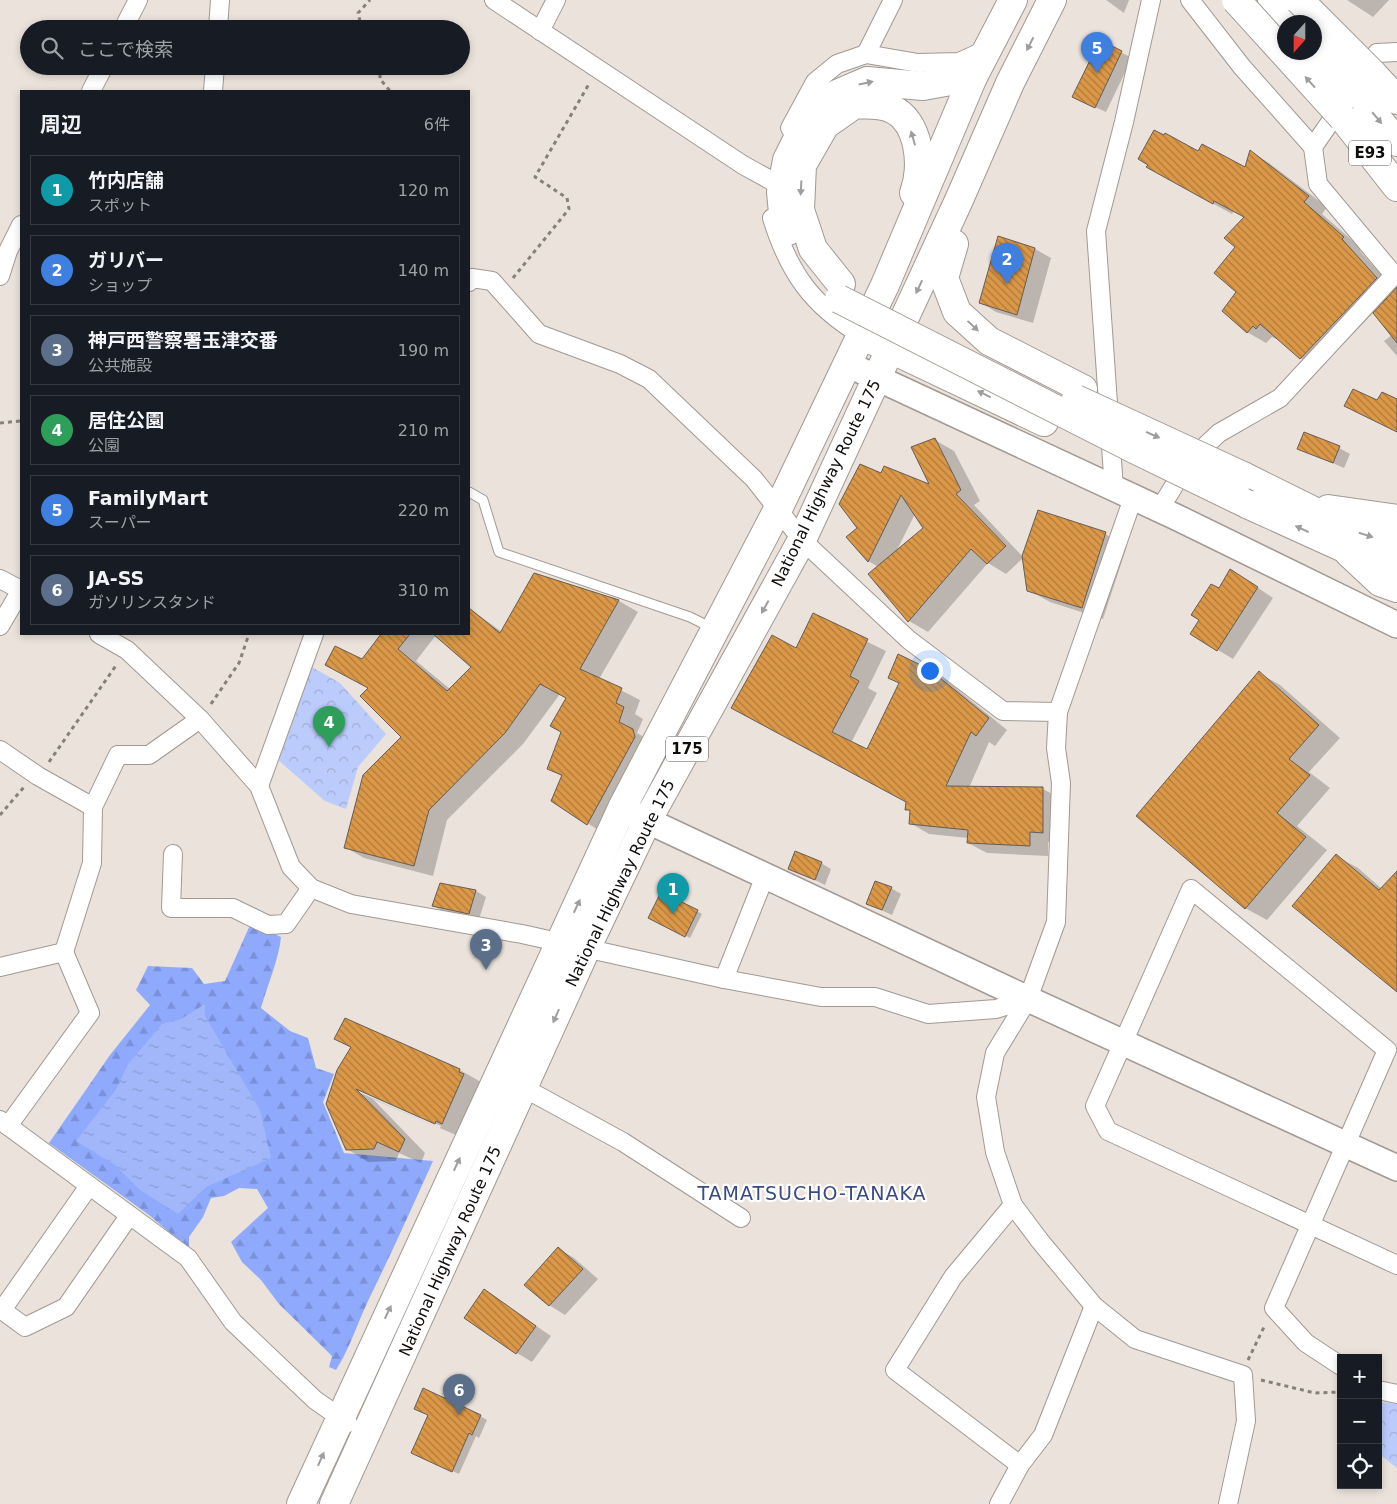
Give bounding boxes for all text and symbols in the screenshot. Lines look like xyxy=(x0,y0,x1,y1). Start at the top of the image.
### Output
north arrow xyxy=(1277,15,1322,60)
search box xyxy=(20,20,470,75)
pin: 5 xyxy=(1081,32,1113,73)
icon: search xyxy=(38,34,66,62)
one-way arrow xyxy=(1026,36,1034,51)
text: ここで検索 xyxy=(78,38,173,60)
one-way arrow xyxy=(1304,77,1316,89)
one-way arrow xyxy=(858,79,874,87)
one-way arrow xyxy=(1372,112,1383,125)
text: 周辺 xyxy=(40,113,82,137)
text: 6件 xyxy=(424,115,450,134)
one-way arrow xyxy=(909,130,917,145)
road number: E93 xyxy=(1349,140,1391,166)
text: 竹内店舗 xyxy=(88,169,164,191)
one-way arrow xyxy=(796,180,804,196)
text: 1 xyxy=(51,181,63,200)
text: 120 m xyxy=(398,181,449,200)
text: スポット xyxy=(88,196,152,215)
pin: 2 xyxy=(991,243,1023,284)
text: ガリバー xyxy=(88,249,164,271)
text: 2 xyxy=(51,261,63,280)
text: 140 m xyxy=(398,261,449,280)
text: ショップ xyxy=(88,276,152,295)
one-way arrow xyxy=(915,280,923,294)
one-way arrow xyxy=(966,320,979,331)
text: 神戸西警察署玉津交番 xyxy=(88,329,278,351)
text: 3 xyxy=(51,341,63,360)
text: 190 m xyxy=(398,341,449,360)
text: 公共施設 xyxy=(88,356,152,375)
street label: National Highway Route 175 xyxy=(767,376,885,590)
one-way arrow xyxy=(977,389,991,397)
text: 居住公園 xyxy=(88,409,164,431)
text: 4 xyxy=(51,421,63,440)
text: 210 m xyxy=(398,421,449,440)
one-way arrow xyxy=(1146,431,1160,439)
text: 公園 xyxy=(88,436,120,455)
text: FamilyMart xyxy=(88,487,208,509)
text: 5 xyxy=(51,501,63,520)
text: 220 m xyxy=(398,501,449,520)
text: スーパー xyxy=(88,513,152,532)
one-way arrow xyxy=(1295,525,1310,534)
one-way arrow xyxy=(1358,532,1373,539)
text: JA-SS xyxy=(88,567,144,589)
text: 6 xyxy=(51,581,63,600)
text: 310 m xyxy=(398,581,449,600)
text: ガソリンスタンド xyxy=(88,593,216,612)
one-way arrow xyxy=(761,600,770,614)
your location xyxy=(917,658,943,684)
pin: 4 xyxy=(313,706,345,747)
road number: 175 xyxy=(666,736,708,762)
street label: National Highway Route 175 xyxy=(561,776,679,990)
pin: 1 xyxy=(657,873,689,914)
one-way arrow xyxy=(573,899,581,913)
pin: 3 xyxy=(470,929,502,970)
one-way arrow xyxy=(552,1009,560,1023)
street label: National Highway Route 175 xyxy=(395,1143,505,1359)
one-way arrow xyxy=(453,1157,461,1171)
district label: TAMATSUCHO-TANAKA xyxy=(696,1182,927,1204)
one-way arrow xyxy=(385,1305,393,1319)
map controls xyxy=(1337,1354,1382,1489)
button: + xyxy=(1337,1354,1382,1399)
pin: 6 xyxy=(443,1374,475,1415)
button: − xyxy=(1337,1399,1382,1444)
button: locate xyxy=(1337,1444,1382,1489)
one-way arrow xyxy=(317,1452,325,1466)

